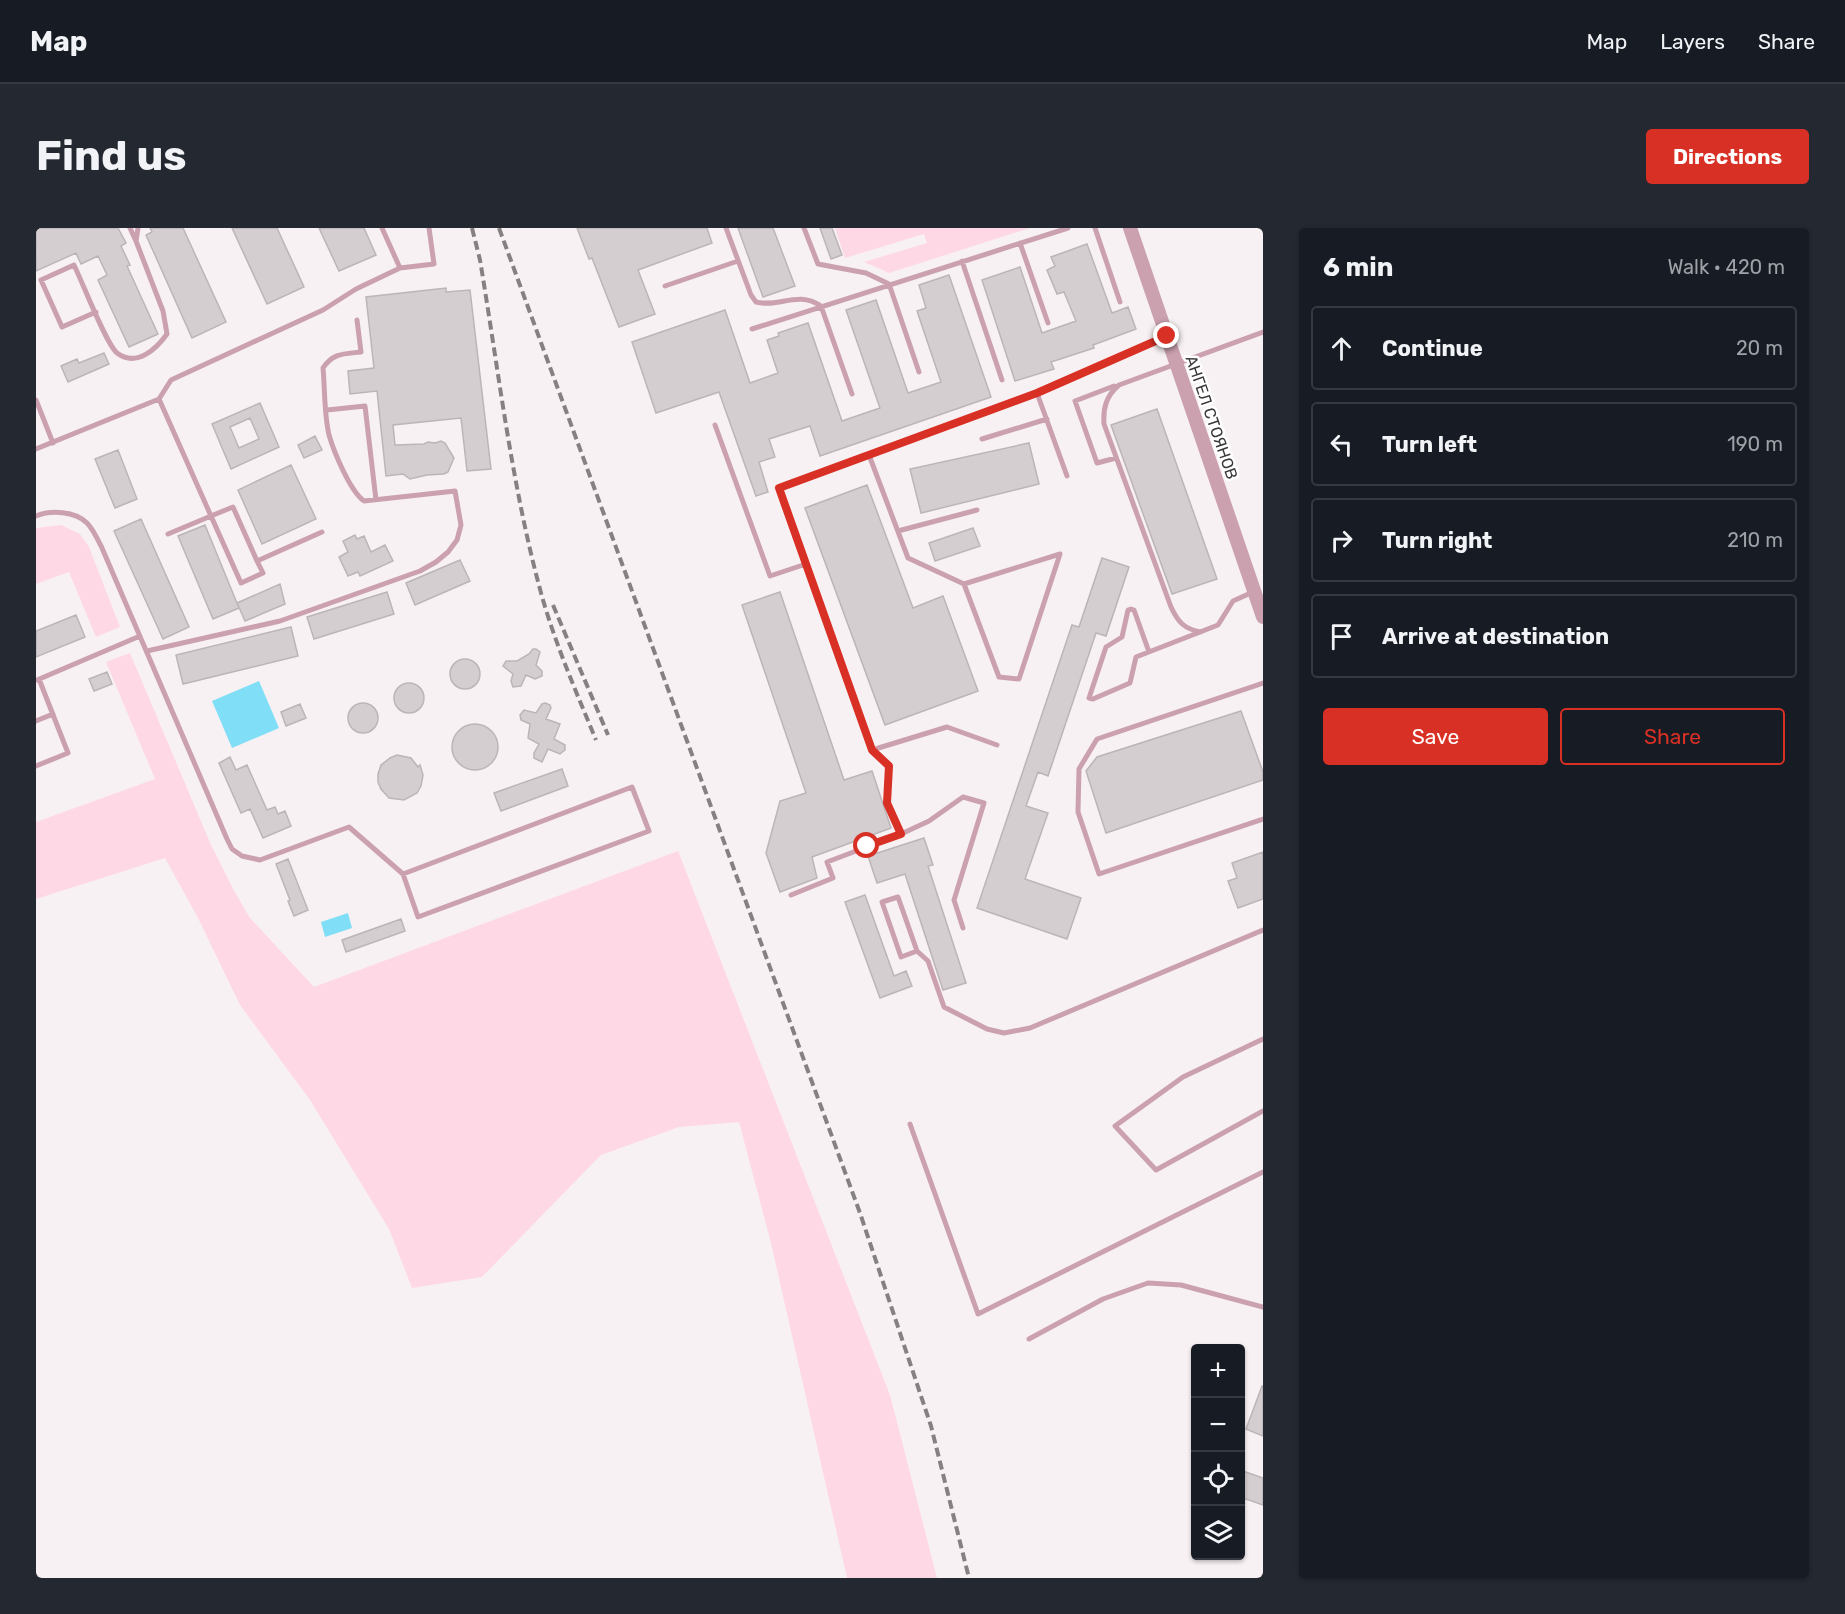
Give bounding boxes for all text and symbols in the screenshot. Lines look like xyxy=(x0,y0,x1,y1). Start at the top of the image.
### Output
text: Map xyxy=(30,25,87,58)
text: Map xyxy=(1586,29,1627,54)
text: Layers xyxy=(1660,29,1725,54)
text: Share xyxy=(1758,29,1815,54)
button: Directions xyxy=(1646,129,1809,184)
text: Find us xyxy=(36,131,187,181)
text: 6 min xyxy=(1323,252,1393,283)
text: Walk · 420 m xyxy=(1667,255,1785,279)
route end xyxy=(1153,322,1179,348)
icon: ahead xyxy=(1325,332,1358,365)
text: Continue xyxy=(1382,335,1483,362)
text: 20 m xyxy=(1736,336,1783,360)
street label: АНГЕЛ СТОЯНОВ xyxy=(1181,353,1242,482)
icon: left xyxy=(1325,428,1358,461)
text: Turn left xyxy=(1382,431,1477,458)
text: 190 m xyxy=(1727,432,1783,456)
icon: right xyxy=(1325,524,1358,557)
text: Turn right xyxy=(1382,527,1492,554)
text: 210 m xyxy=(1727,528,1783,552)
icon: arrive xyxy=(1325,620,1358,653)
text: Arrive at destination xyxy=(1382,623,1609,650)
button: Save xyxy=(1323,708,1548,765)
button: Share xyxy=(1560,708,1785,765)
route start xyxy=(853,832,879,858)
map controls xyxy=(1191,1344,1245,1560)
button: + xyxy=(1191,1344,1245,1398)
button: − xyxy=(1191,1398,1245,1452)
button: locate xyxy=(1191,1452,1245,1506)
button: layers xyxy=(1191,1506,1245,1560)

